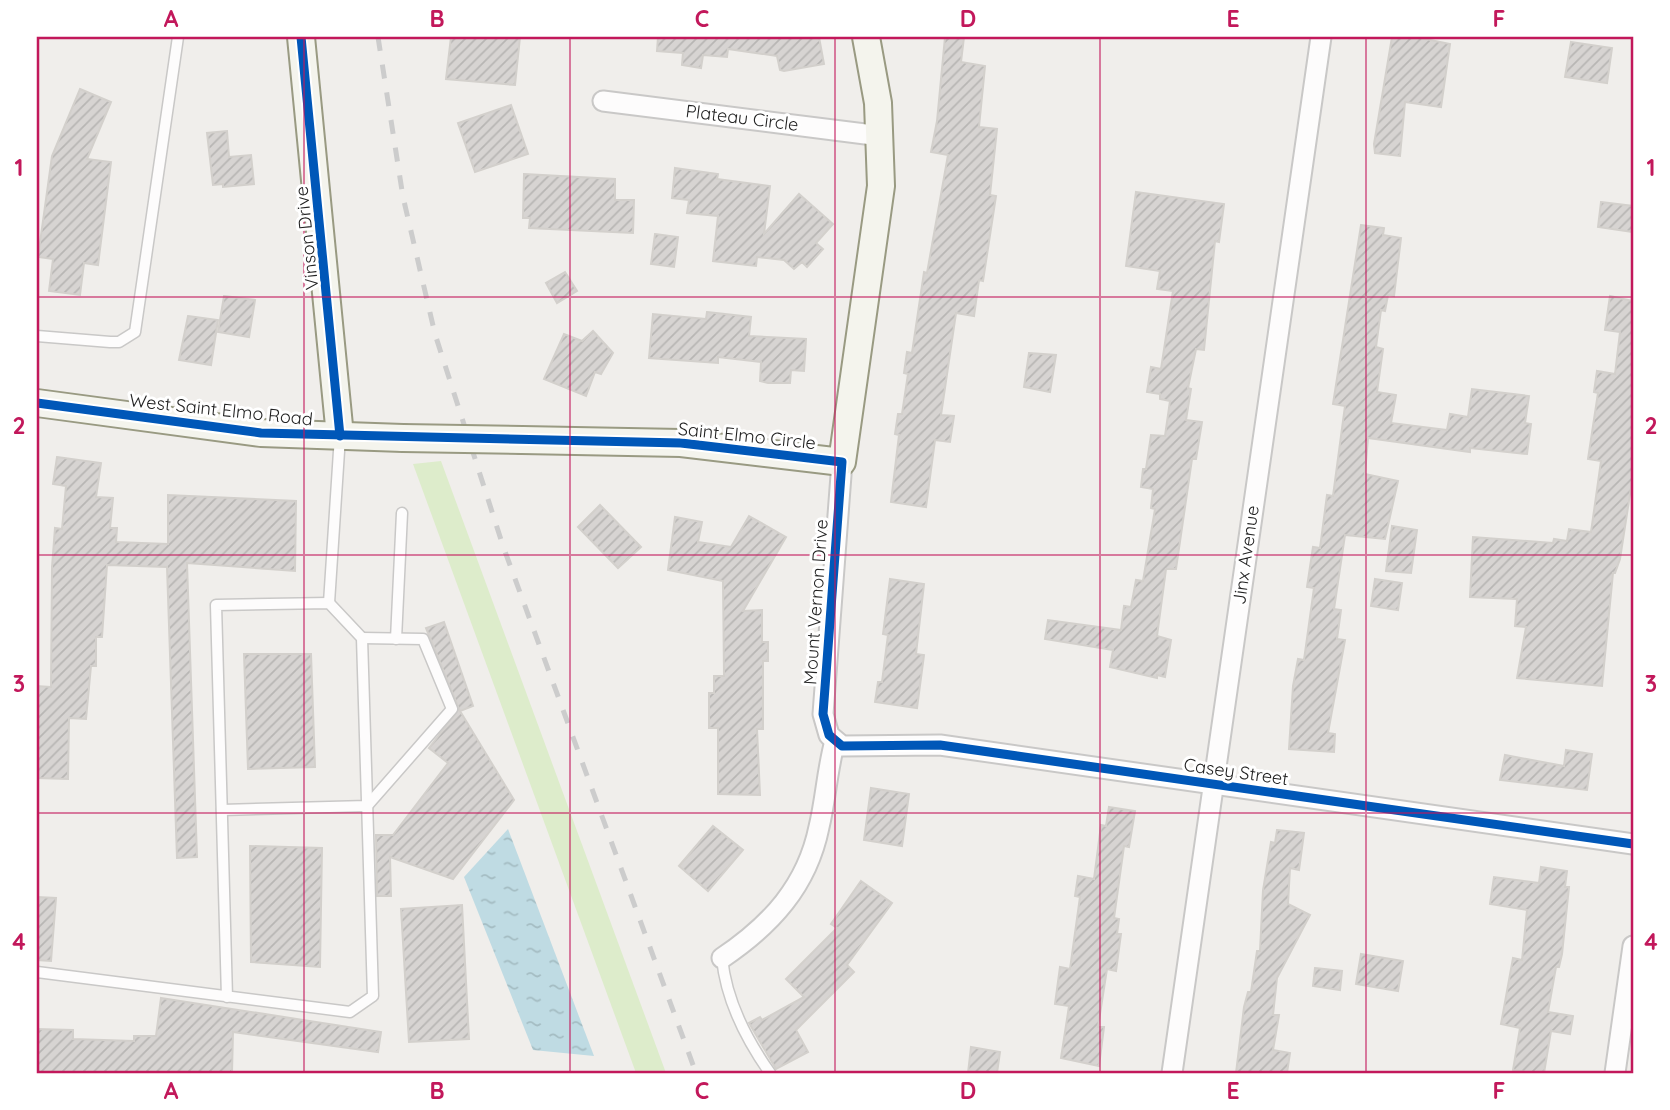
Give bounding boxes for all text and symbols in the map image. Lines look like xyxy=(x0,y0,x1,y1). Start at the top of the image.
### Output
text: A xyxy=(164,4,179,33)
text: B xyxy=(429,4,445,33)
text: C xyxy=(695,4,709,33)
text: D xyxy=(960,4,976,33)
text: E xyxy=(1226,4,1240,33)
text: F xyxy=(1493,4,1505,33)
street label: Plateau Circle xyxy=(684,99,800,136)
text: 1 xyxy=(15,153,23,182)
text: 1 xyxy=(1647,153,1655,182)
street label: Vinson Drive xyxy=(290,185,323,291)
street label: West Saint Elmo Road xyxy=(128,388,314,431)
text: 2 xyxy=(12,411,26,440)
text: 2 xyxy=(1644,411,1658,440)
street label: Saint Elmo Circle xyxy=(677,417,817,454)
street label: Jinx Avenue xyxy=(1227,504,1264,606)
street label: Mount Vernon Drive xyxy=(798,518,833,686)
text: 3 xyxy=(13,669,25,698)
text: 3 xyxy=(1645,669,1657,698)
street label: Casey Street xyxy=(1182,753,1290,790)
text: 4 xyxy=(12,927,26,956)
text: 4 xyxy=(1644,927,1658,956)
text: A xyxy=(164,1076,179,1105)
text: B xyxy=(429,1076,445,1105)
text: C xyxy=(695,1076,709,1105)
text: D xyxy=(960,1076,976,1105)
text: E xyxy=(1226,1076,1240,1105)
text: F xyxy=(1493,1076,1505,1105)

